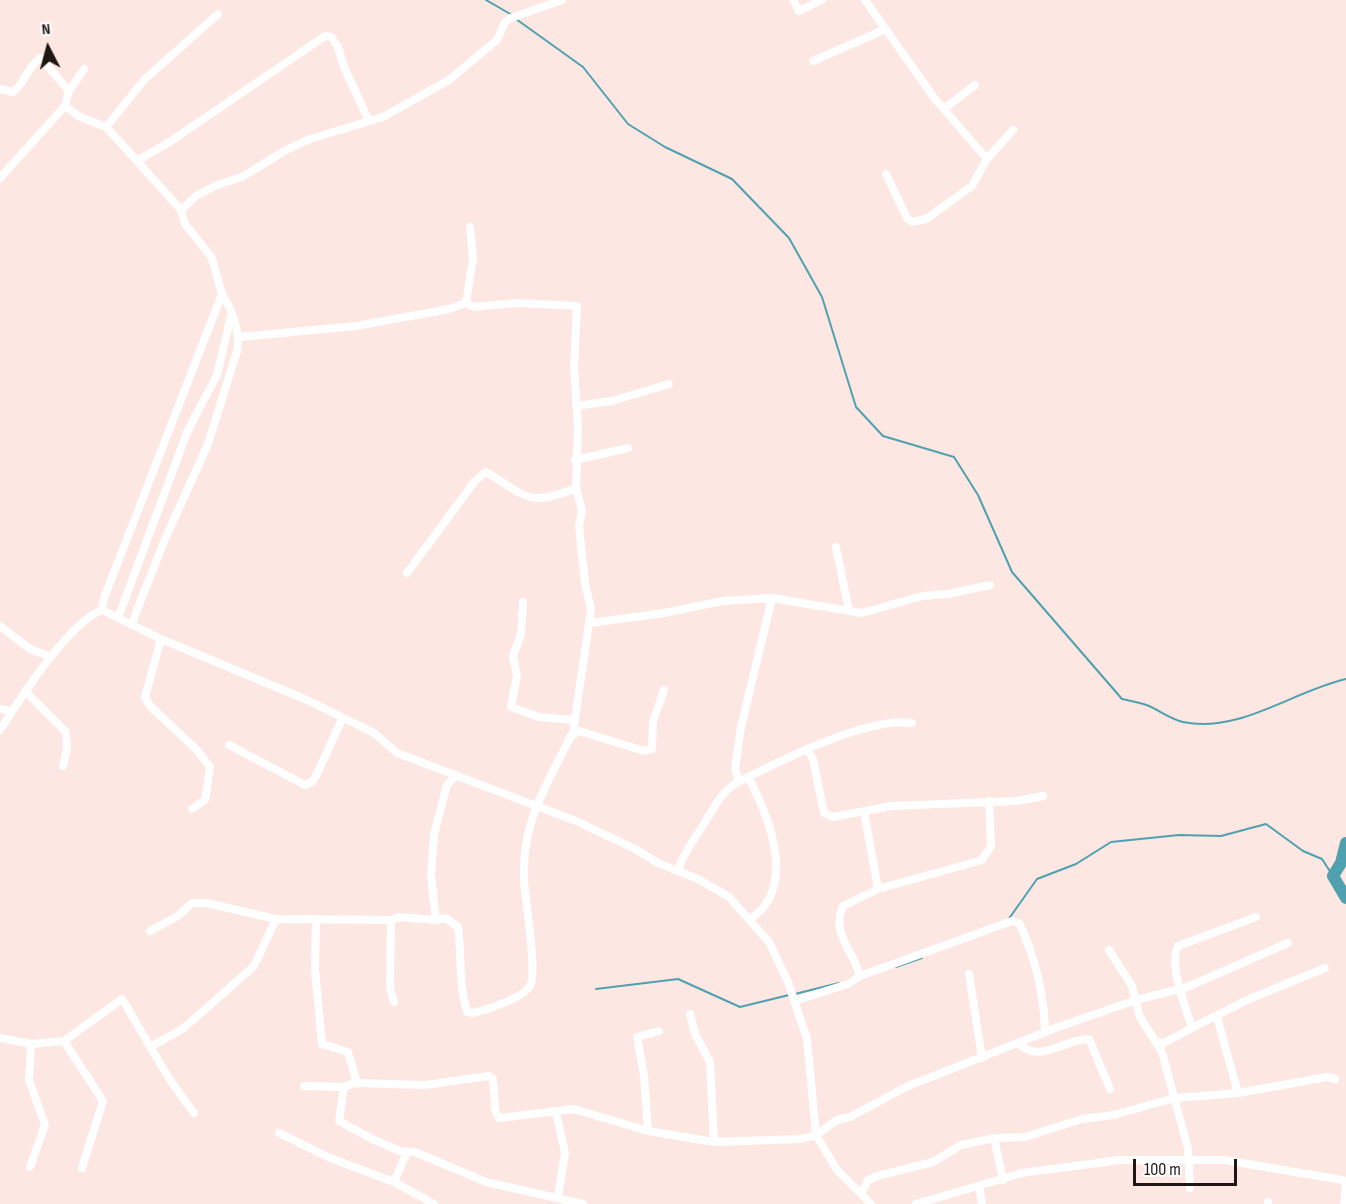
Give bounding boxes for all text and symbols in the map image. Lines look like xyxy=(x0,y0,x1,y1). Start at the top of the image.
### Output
north arrow xyxy=(18,18,78,78)
text: N xyxy=(41,20,51,39)
scale bar xyxy=(1136,1147,1240,1185)
text: 100 m xyxy=(1144,1159,1181,1180)

